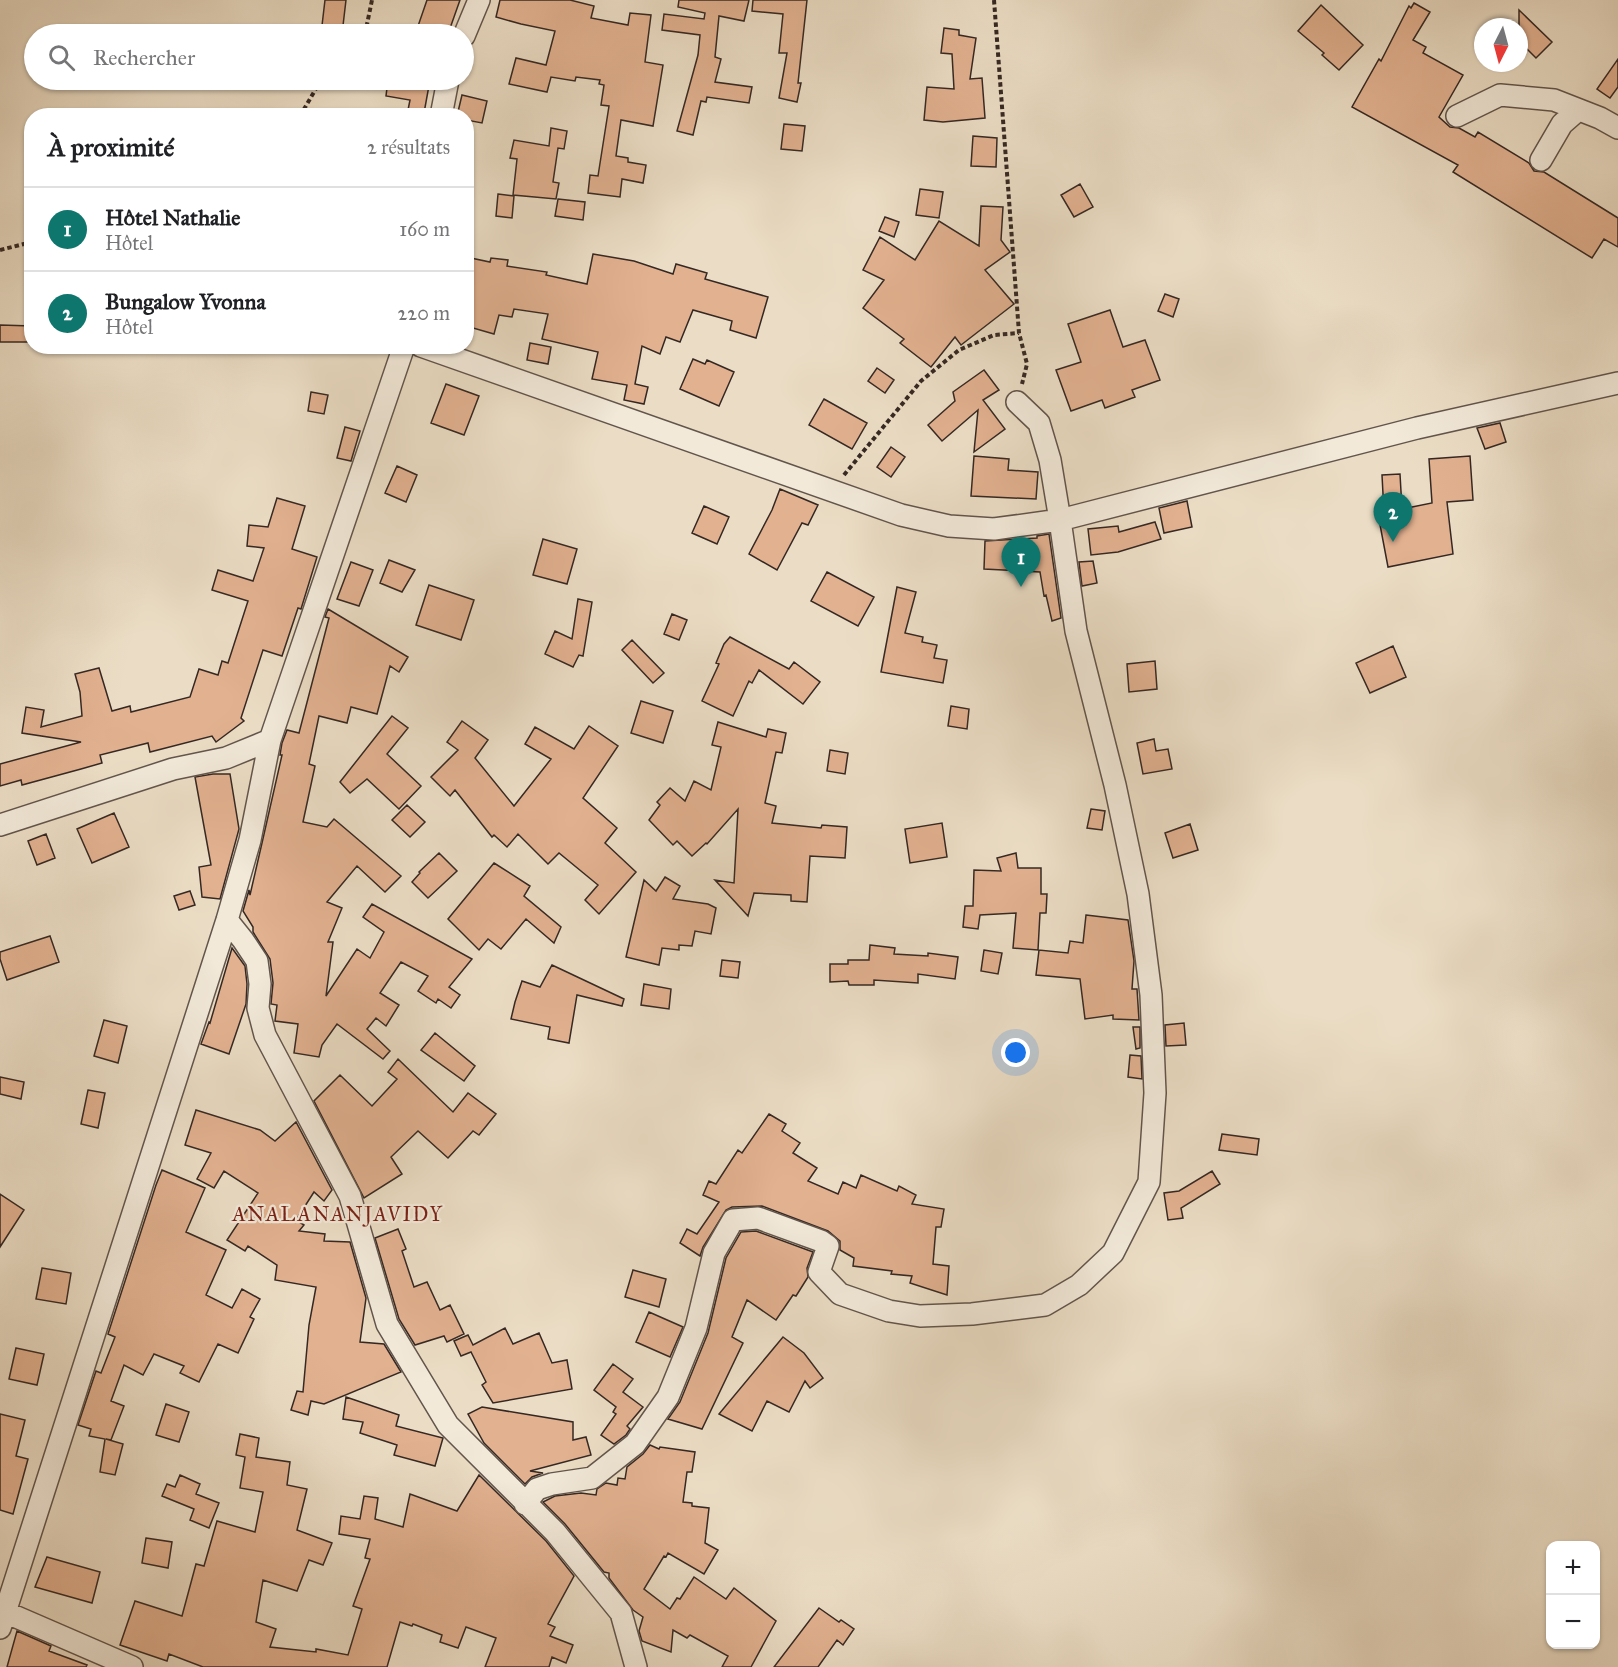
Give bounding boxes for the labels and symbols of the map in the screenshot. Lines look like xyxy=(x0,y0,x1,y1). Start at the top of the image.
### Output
north arrow xyxy=(1474,18,1528,72)
pin: 2 xyxy=(1374,492,1412,542)
pin: 1 xyxy=(1002,538,1040,587)
your location xyxy=(1001,1038,1030,1067)
district label: ANALANANJAVIDY xyxy=(231,1202,444,1227)

